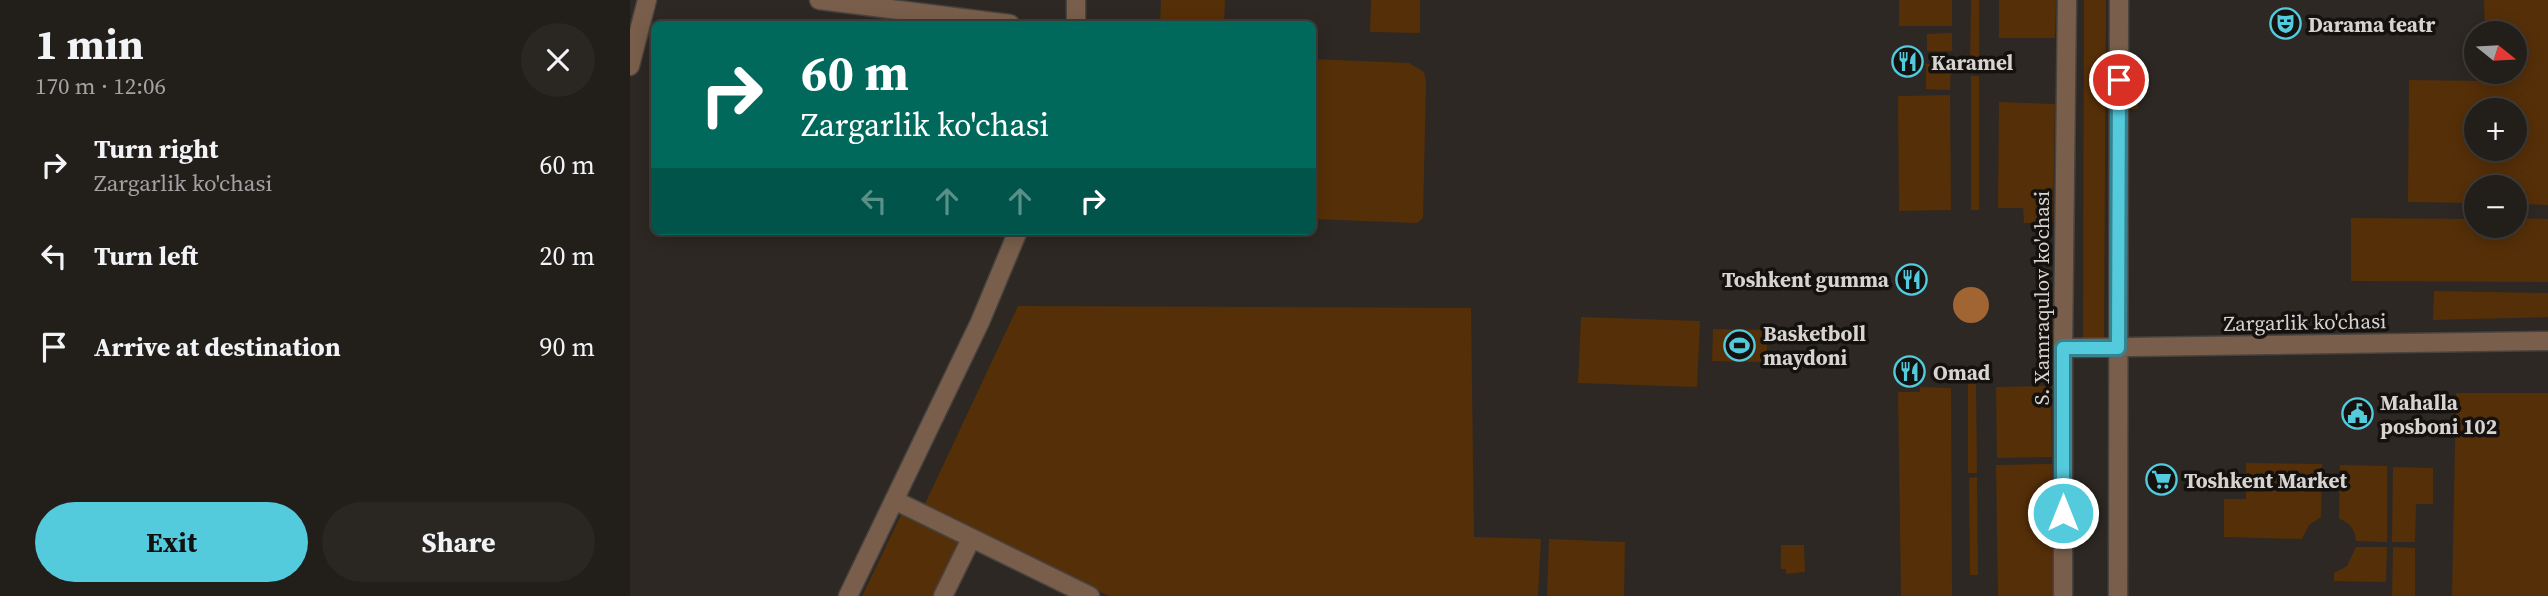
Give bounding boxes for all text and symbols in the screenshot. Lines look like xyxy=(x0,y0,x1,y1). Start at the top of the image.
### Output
theatre icon: Darama teatr xyxy=(2268,7,2302,41)
place label: Darama teatr xyxy=(2308,10,2436,39)
text: 1 min xyxy=(35,15,144,73)
north arrow xyxy=(2464,21,2527,84)
map controls xyxy=(2464,21,2527,238)
button: close xyxy=(521,23,595,97)
text: 60 m xyxy=(801,39,909,106)
restaurant icon: Karamel xyxy=(1891,45,1925,79)
place label: Karamel xyxy=(1931,48,2014,77)
icon: right xyxy=(686,49,777,140)
pin xyxy=(2089,50,2149,110)
icon: arrive xyxy=(2100,61,2138,99)
text: 170 m · 12:06 xyxy=(35,70,166,102)
button: + xyxy=(2464,98,2527,161)
text: Zargarlik ko'chasi xyxy=(801,103,1049,147)
text: Turn right xyxy=(94,131,218,167)
icon: right xyxy=(35,146,73,184)
text: 60 m xyxy=(540,147,595,183)
text: Zargarlik ko'chasi xyxy=(94,167,272,199)
button: − xyxy=(2464,175,2527,238)
icon: left xyxy=(855,182,893,220)
icon: ahead xyxy=(928,182,966,220)
icon: ahead xyxy=(1001,182,1039,220)
icon: right xyxy=(1074,182,1112,220)
street label: S. Xamraqulov ko'chasi xyxy=(2027,191,2056,405)
icon: left xyxy=(35,237,73,275)
text: Turn left xyxy=(94,238,198,274)
text: 20 m xyxy=(540,238,595,274)
restaurant icon: Toshkent gumma xyxy=(1895,262,1929,296)
place label: Toshkent gumma xyxy=(1722,265,1890,294)
street label: Zargarlik ko'chasi xyxy=(2223,306,2387,338)
place label: Basketboll maydoni xyxy=(1763,319,1866,372)
icon: arrive xyxy=(35,328,73,366)
sports icon: Basketboll maydoni xyxy=(1723,328,1757,362)
text: Arrive at destination xyxy=(94,329,341,365)
text: 90 m xyxy=(540,329,595,365)
restaurant icon: Omad xyxy=(1893,355,1927,389)
place label: Omad xyxy=(1933,358,1991,387)
place label: Mahalla posboni 102 xyxy=(2380,388,2497,441)
public building icon: Mahalla posboni 102 xyxy=(2340,397,2374,431)
supermarket icon: Toshkent Market xyxy=(2144,463,2178,497)
place label: Toshkent Market xyxy=(2184,466,2347,495)
position arrow xyxy=(2026,476,2100,550)
button: Exit xyxy=(35,502,308,582)
button: Share xyxy=(322,502,595,582)

